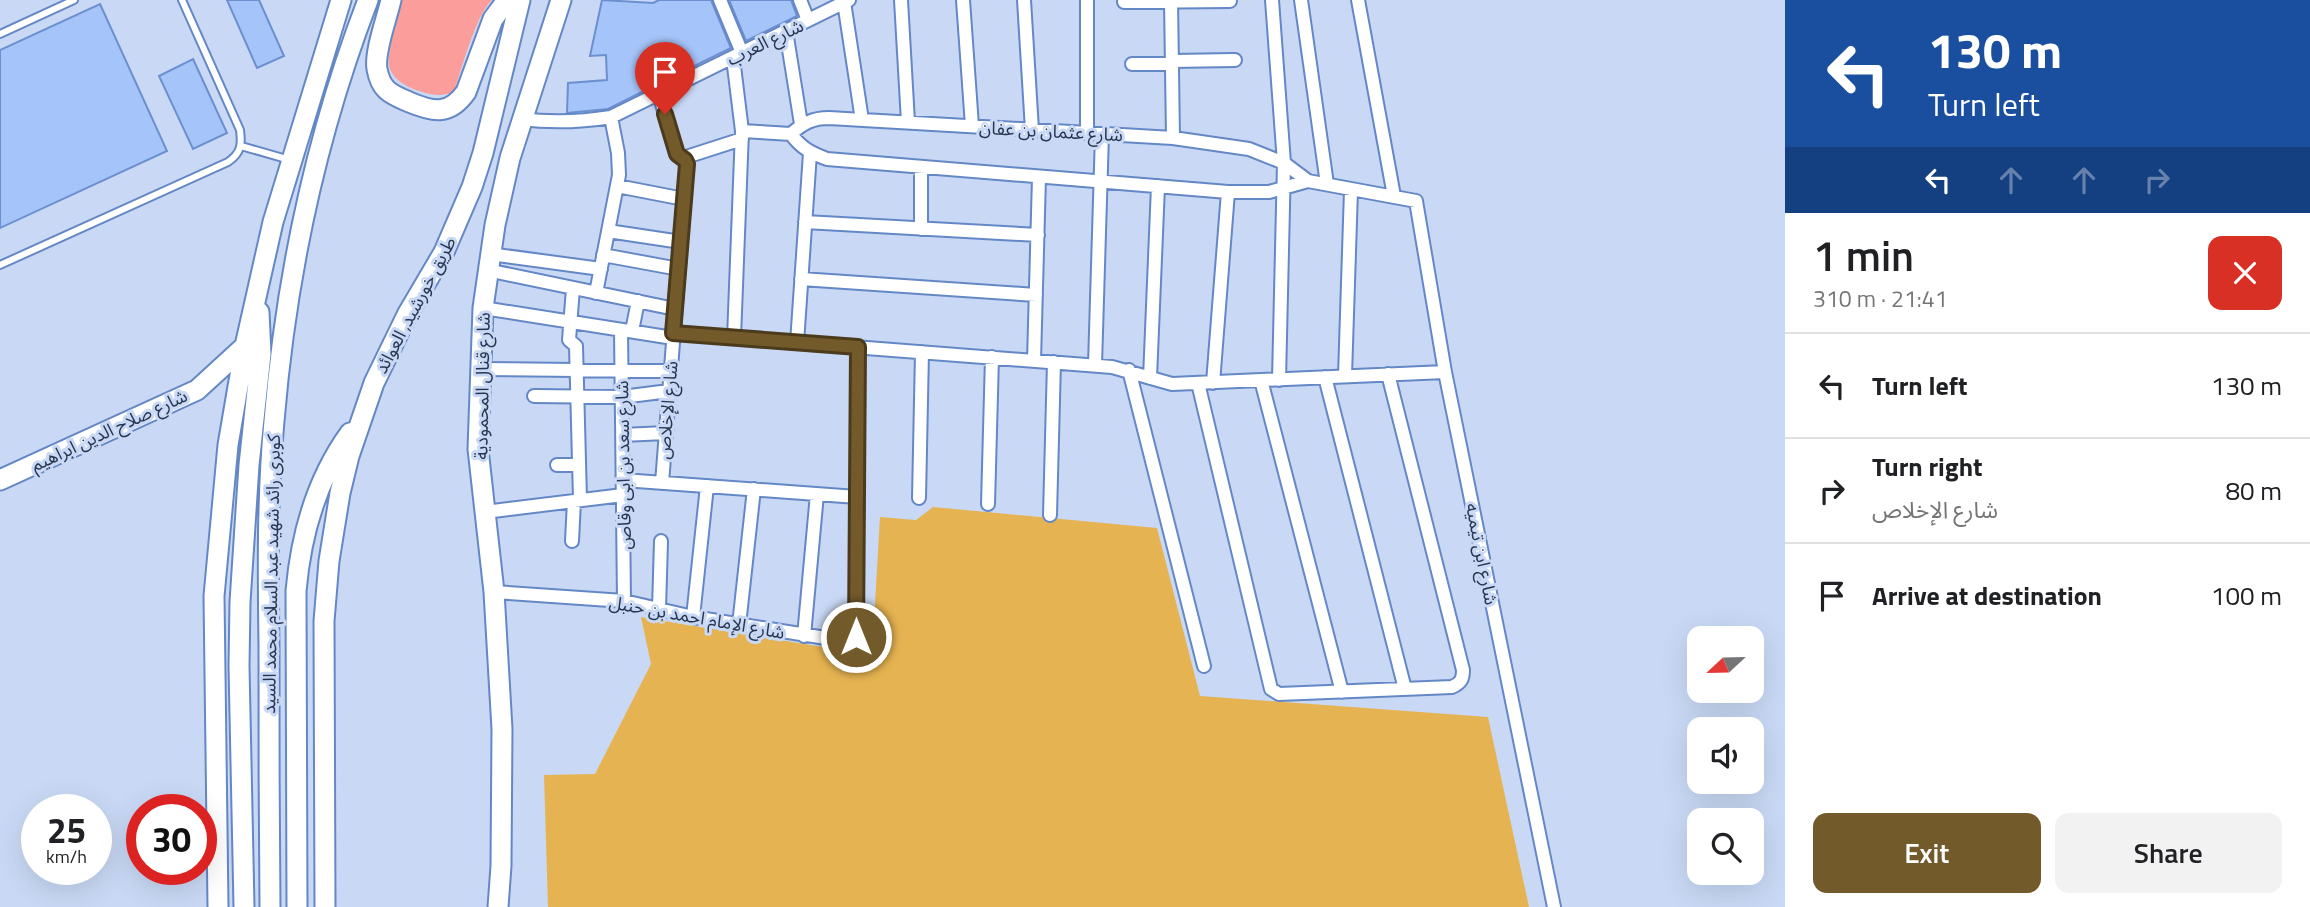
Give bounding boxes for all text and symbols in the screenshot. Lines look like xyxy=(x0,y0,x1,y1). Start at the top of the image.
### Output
street label: شارع العرب xyxy=(722,12,808,73)
text: 130 m xyxy=(1928,12,2062,87)
icon: left xyxy=(1813,28,1904,119)
pin xyxy=(635,42,695,114)
icon: arrive xyxy=(646,53,684,91)
text: Turn left xyxy=(1928,80,2040,128)
street label: شارع عثمان بن عفان xyxy=(978,114,1124,149)
icon: left xyxy=(1919,161,1957,199)
icon: ahead xyxy=(1992,161,2030,199)
icon: ahead xyxy=(2065,161,2103,199)
icon: right xyxy=(2138,161,2176,199)
text: 1 min xyxy=(1813,223,1914,287)
street label: طريق خورشيد, العوائد xyxy=(367,232,463,378)
button: close xyxy=(2208,236,2282,310)
text: 310 m · 21:41 xyxy=(1813,281,1948,316)
street label: شارع قنال المحمودية xyxy=(467,312,498,460)
street label: شارع الإخلاص xyxy=(649,360,686,460)
text: Turn left xyxy=(1872,366,1967,405)
text: 130 m xyxy=(2211,366,2282,405)
icon: left xyxy=(1813,367,1851,405)
street label: شارع سعد بن ابى وقاص xyxy=(608,380,639,550)
street label: شارع صلاح الدين ابراهيم xyxy=(26,382,192,479)
street label: كوبرى رائد شهيد عبد السلام محمد السيد xyxy=(255,433,288,714)
text: Turn right xyxy=(1872,447,1983,486)
text: 80 m xyxy=(2225,471,2282,510)
icon: right xyxy=(1813,472,1851,510)
text: شارع الإخلاص xyxy=(1872,492,1998,527)
street label: شارع ابن تيميه xyxy=(1458,501,1505,607)
text: Arrive at destination xyxy=(1872,576,2102,615)
text: 100 m xyxy=(2211,576,2282,615)
icon: arrive xyxy=(1813,577,1851,615)
street label: شارع الإمام احمد بن حنبل xyxy=(607,588,787,647)
position arrow xyxy=(819,600,893,674)
north arrow xyxy=(1687,626,1764,704)
map controls xyxy=(1687,626,1764,885)
button: sound xyxy=(1687,717,1764,794)
speed limit sign: 30 xyxy=(126,794,217,885)
text: 25 xyxy=(47,803,86,857)
button: search xyxy=(1687,808,1764,885)
button: Exit xyxy=(1813,813,2041,893)
button: Share xyxy=(2055,813,2282,893)
text: km/h xyxy=(46,843,87,870)

